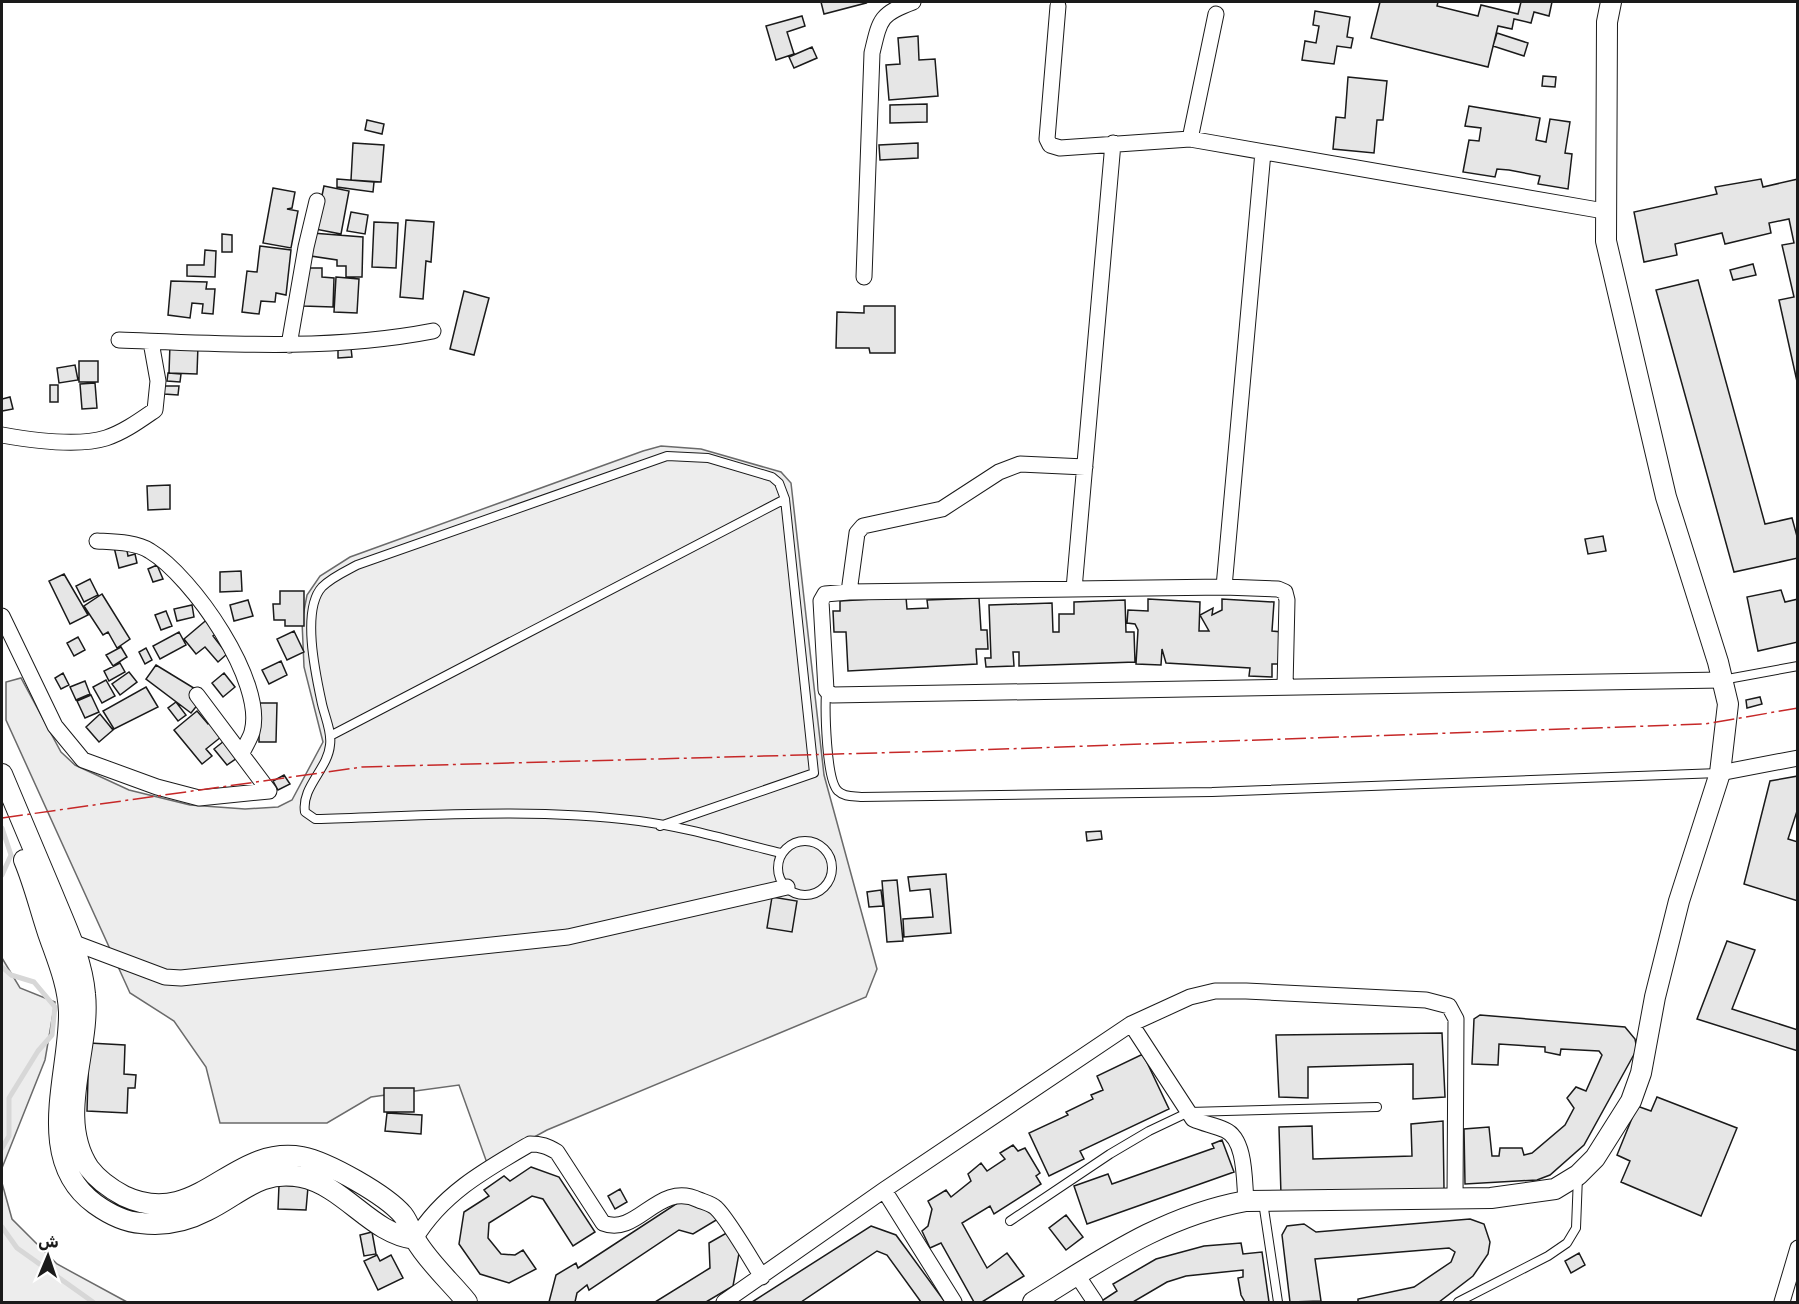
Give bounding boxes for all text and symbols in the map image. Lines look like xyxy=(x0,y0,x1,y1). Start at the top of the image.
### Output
north arrow xyxy=(18,1226,78,1286)
text: ش xyxy=(38,1232,59,1251)

